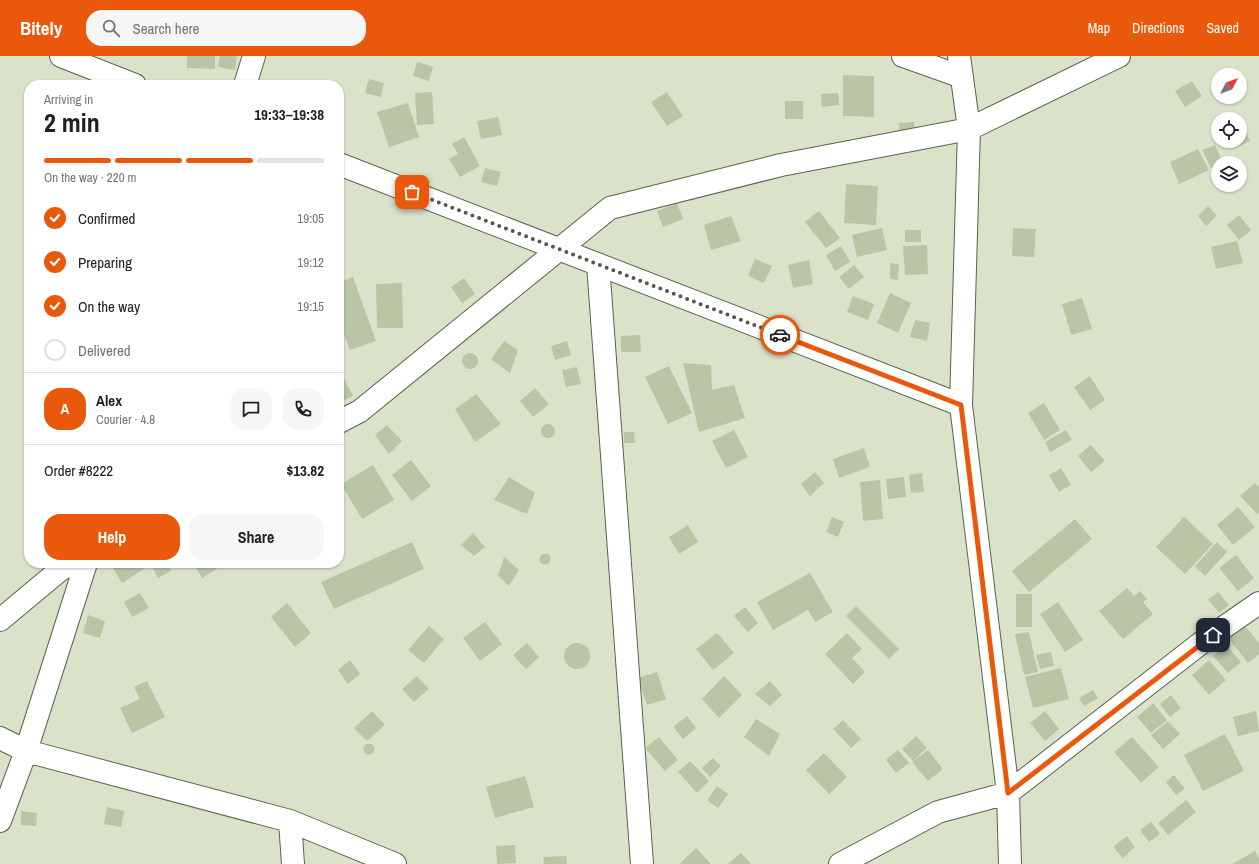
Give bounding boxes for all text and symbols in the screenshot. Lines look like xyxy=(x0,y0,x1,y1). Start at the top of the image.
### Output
search box xyxy=(86,10,366,46)
text: Bitely xyxy=(20,15,62,41)
icon: search xyxy=(100,17,122,39)
text: Search here xyxy=(132,18,199,39)
text: Map xyxy=(1088,19,1110,37)
text: Directions xyxy=(1132,19,1184,37)
text: Saved xyxy=(1206,19,1239,37)
north arrow xyxy=(1211,68,1247,104)
map controls xyxy=(1211,68,1247,192)
text: Arriving in xyxy=(44,91,93,108)
text: 19:33–19:38 xyxy=(254,104,324,125)
text: 2 min xyxy=(44,105,100,140)
button: locate xyxy=(1211,112,1247,148)
button: layers xyxy=(1211,156,1247,192)
text: On the way · 220 m xyxy=(44,169,136,186)
pin xyxy=(395,175,429,209)
icon: bag xyxy=(401,181,423,203)
icon: check xyxy=(44,207,66,229)
text: Confirmed xyxy=(78,208,135,229)
text: 19:05 xyxy=(297,210,324,227)
icon: check xyxy=(44,251,66,273)
text: Preparing xyxy=(78,252,132,273)
text: 19:12 xyxy=(297,254,324,271)
icon: check xyxy=(44,295,66,317)
text: On the way xyxy=(78,296,140,317)
text: 19:15 xyxy=(297,298,324,315)
courier xyxy=(760,315,800,355)
icon: car xyxy=(769,324,791,346)
text: Delivered xyxy=(78,340,131,361)
button: chat xyxy=(230,388,272,430)
button: phone xyxy=(282,388,324,430)
text: Alex xyxy=(96,390,122,411)
text: A xyxy=(61,398,69,419)
text: Courier · 4.8 xyxy=(96,411,155,428)
text: Order #8222 xyxy=(44,460,113,481)
text: $13.82 xyxy=(286,460,324,481)
button: Help xyxy=(44,514,180,560)
button: Share xyxy=(188,514,324,560)
pin xyxy=(1196,618,1230,652)
icon: home xyxy=(1202,624,1224,646)

